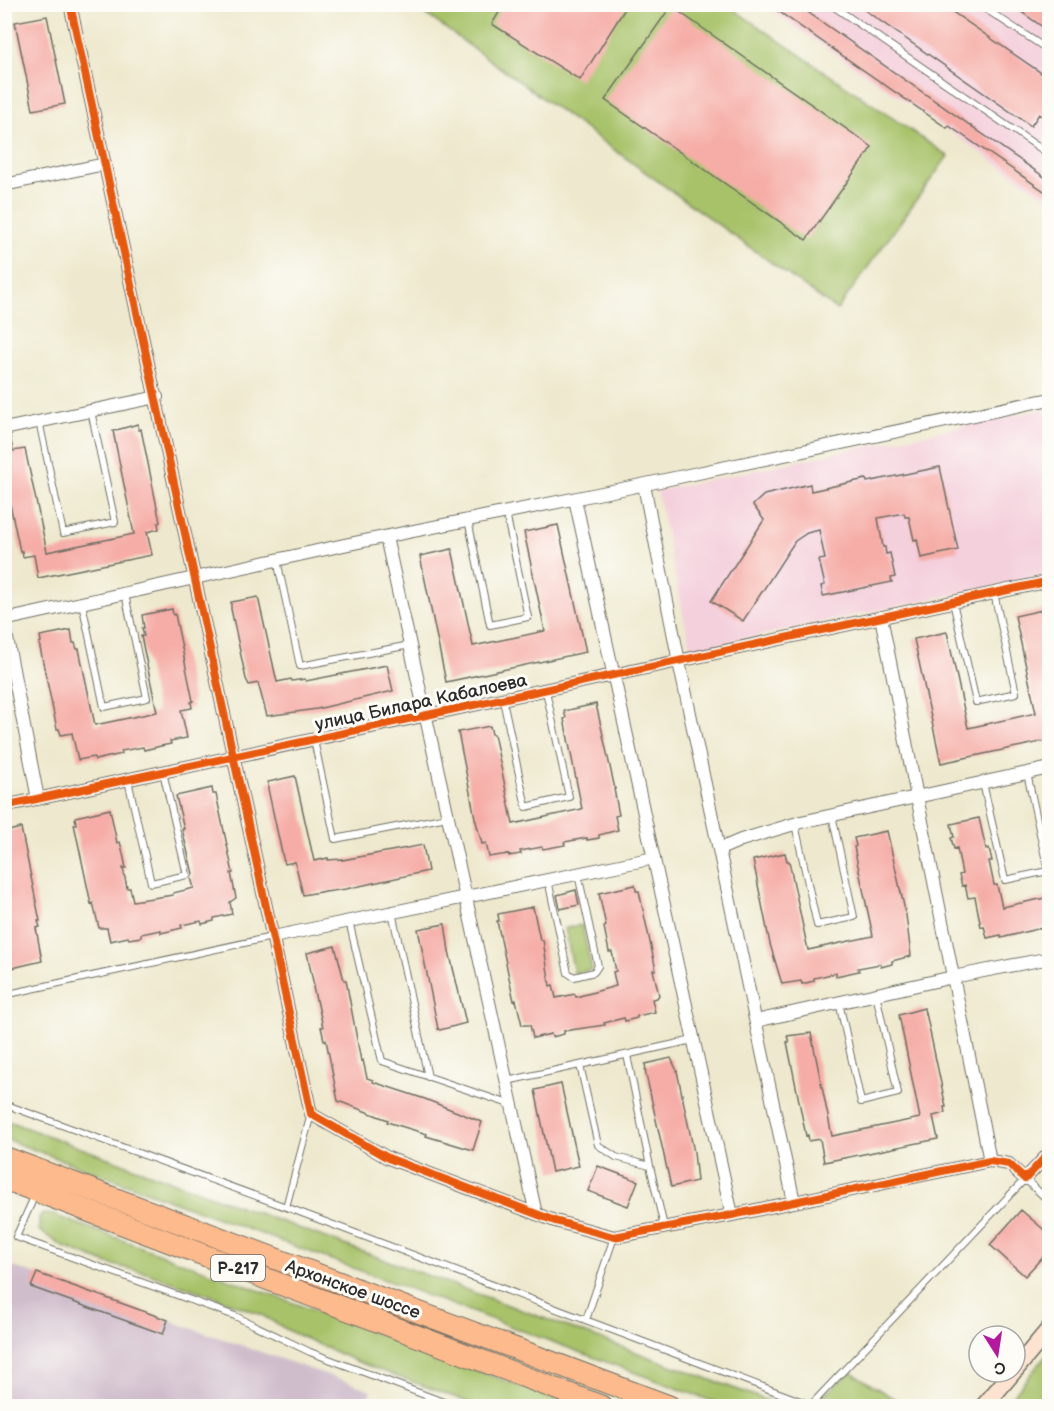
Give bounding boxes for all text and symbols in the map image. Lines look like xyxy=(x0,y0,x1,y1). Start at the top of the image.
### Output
street label: улица Билара Кабалоева xyxy=(313,670,529,735)
road number: Р-217 xyxy=(211,1255,265,1281)
street label: Архонское шоссе xyxy=(282,1255,423,1324)
north arrow xyxy=(967,1324,1027,1384)
text: С xyxy=(992,1357,1007,1378)

